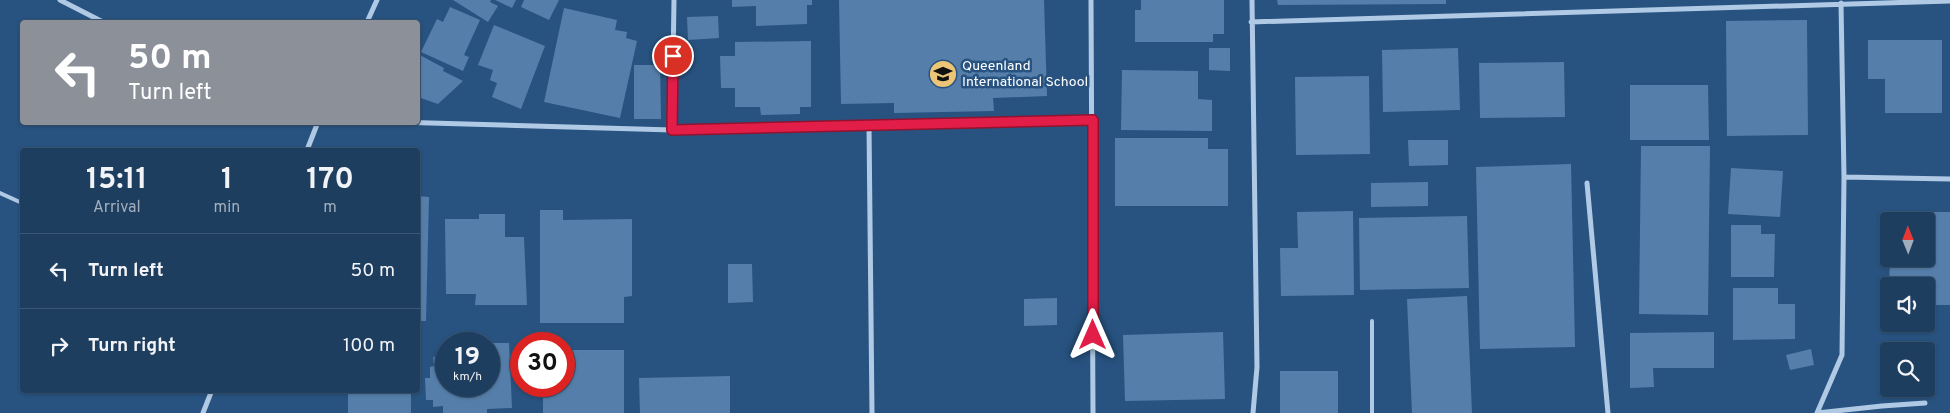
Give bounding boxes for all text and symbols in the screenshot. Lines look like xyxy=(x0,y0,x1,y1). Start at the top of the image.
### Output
pin xyxy=(652,35,694,77)
text: 50 m xyxy=(128,37,212,81)
icon: left xyxy=(45,40,110,105)
icon: arrive xyxy=(659,42,687,70)
place label: Queenland International School xyxy=(962,58,1088,91)
school or university icon: Queenland International School xyxy=(928,59,958,89)
text: Turn left xyxy=(128,80,211,107)
text: 15:11 xyxy=(86,162,148,199)
text: 1 xyxy=(221,162,233,199)
text: 170 xyxy=(306,162,354,199)
text: Arrival xyxy=(93,198,141,218)
text: min xyxy=(214,198,240,218)
text: m xyxy=(323,198,337,218)
north arrow xyxy=(1880,212,1935,268)
map controls xyxy=(1880,212,1935,397)
icon: left xyxy=(45,257,73,285)
text: Turn left xyxy=(88,259,164,283)
text: 50 m xyxy=(350,259,395,283)
button: sound xyxy=(1880,277,1935,332)
position arrow xyxy=(1066,308,1118,360)
icon: right xyxy=(45,332,73,360)
speed limit sign: 30 xyxy=(510,332,575,397)
text: Turn right xyxy=(88,334,176,358)
text: 100 m xyxy=(343,334,395,358)
text: 19 xyxy=(455,342,480,374)
button: search xyxy=(1880,342,1935,397)
text: km/h xyxy=(453,369,482,385)

